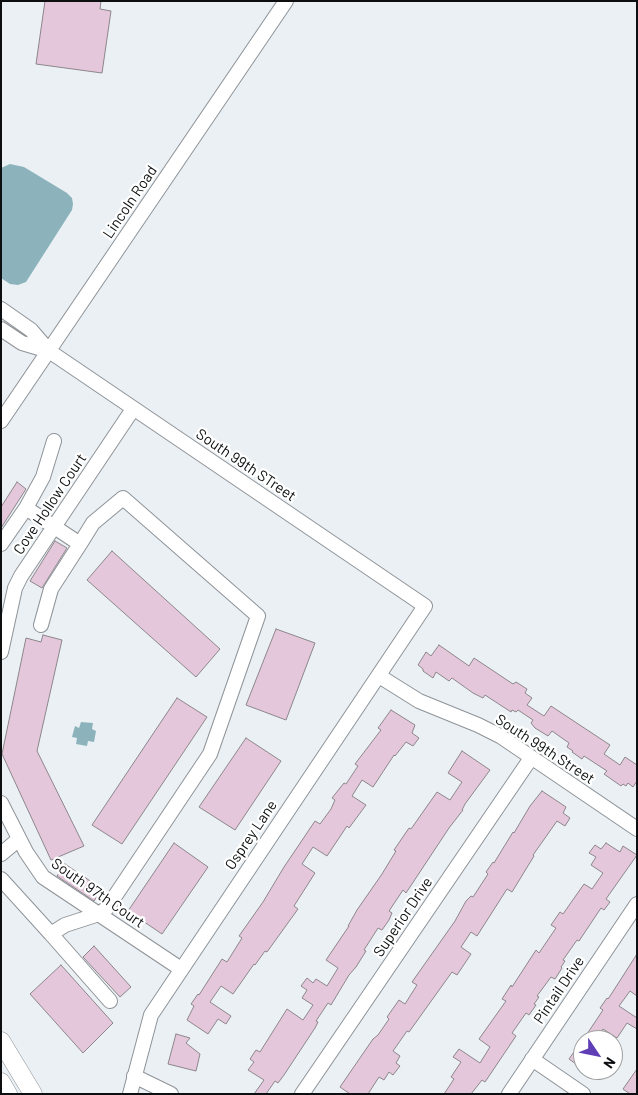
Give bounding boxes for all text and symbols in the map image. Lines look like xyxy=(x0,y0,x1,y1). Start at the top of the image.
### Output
street label: Lincoln Road xyxy=(99,162,161,242)
street label: South 99th STreet xyxy=(193,425,299,505)
street label: Cove Hollow Court xyxy=(10,450,90,558)
street label: South 99th Street xyxy=(492,710,598,788)
street label: Osprey Lane xyxy=(221,797,281,873)
street label: South 97th Court xyxy=(48,854,148,932)
street label: Superior Drive xyxy=(370,874,436,960)
street label: Pintail Drive xyxy=(530,953,588,1027)
north arrow xyxy=(573,1030,623,1080)
text: N xyxy=(600,1054,620,1072)

